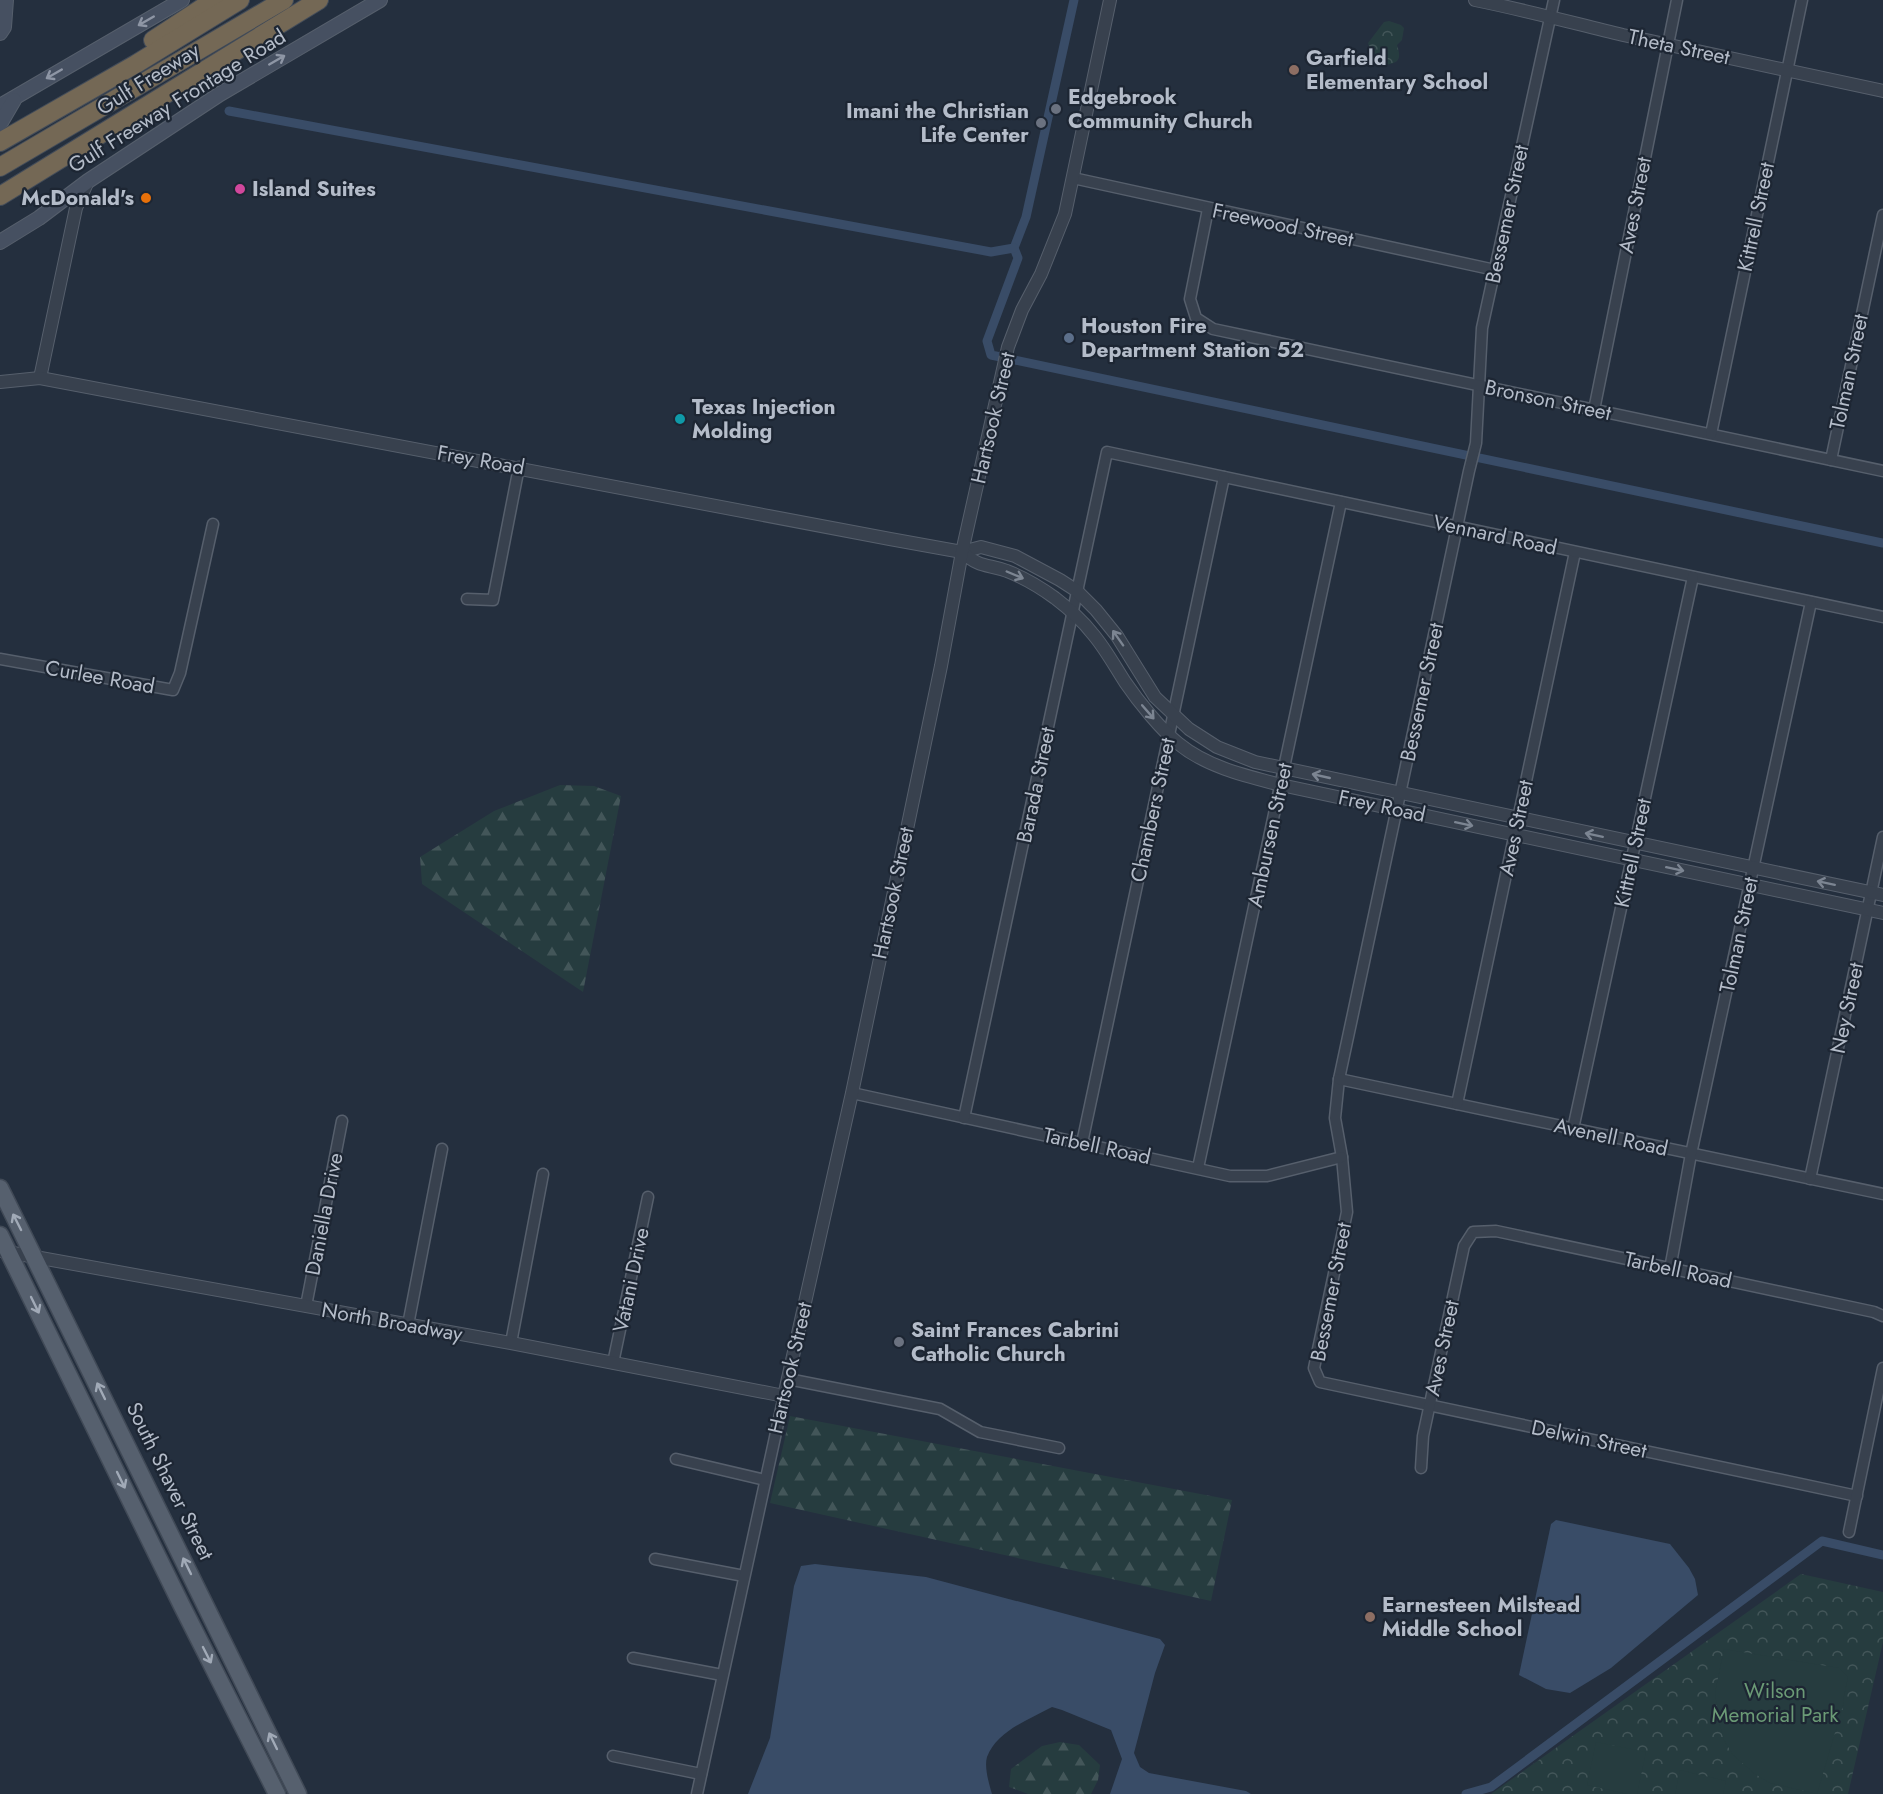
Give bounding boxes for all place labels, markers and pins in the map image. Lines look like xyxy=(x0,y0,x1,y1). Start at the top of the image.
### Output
place label: Garfield Elementary School xyxy=(1306,43,1488,97)
marker: Garfield Elementary School xyxy=(1287,63,1301,77)
place label: Edgebrook Community Church xyxy=(1068,82,1253,136)
place label: Imani the Christian Life Center xyxy=(846,96,1029,150)
marker: Edgebrook Community Church xyxy=(1049,102,1063,116)
marker: Imani the Christian Life Center xyxy=(1034,116,1048,130)
place label: Island Suites xyxy=(252,174,376,204)
marker: Island Suites xyxy=(233,182,247,196)
place label: McDonald's xyxy=(21,183,134,213)
marker: McDonald's xyxy=(139,191,153,205)
place label: Houston Fire Department Station 52 xyxy=(1081,311,1304,365)
marker: Houston Fire Department Station 52 xyxy=(1062,331,1076,345)
place label: Texas Injection Molding xyxy=(692,392,836,446)
marker: Texas Injection Molding xyxy=(673,412,687,426)
place label: Saint Frances Cabrini Catholic Church xyxy=(911,1315,1119,1369)
marker: Saint Frances Cabrini Catholic Church xyxy=(892,1335,906,1349)
place label: Earnesteen Milstead Middle School xyxy=(1382,1590,1580,1644)
marker: Earnesteen Milstead Middle School xyxy=(1363,1610,1377,1624)

